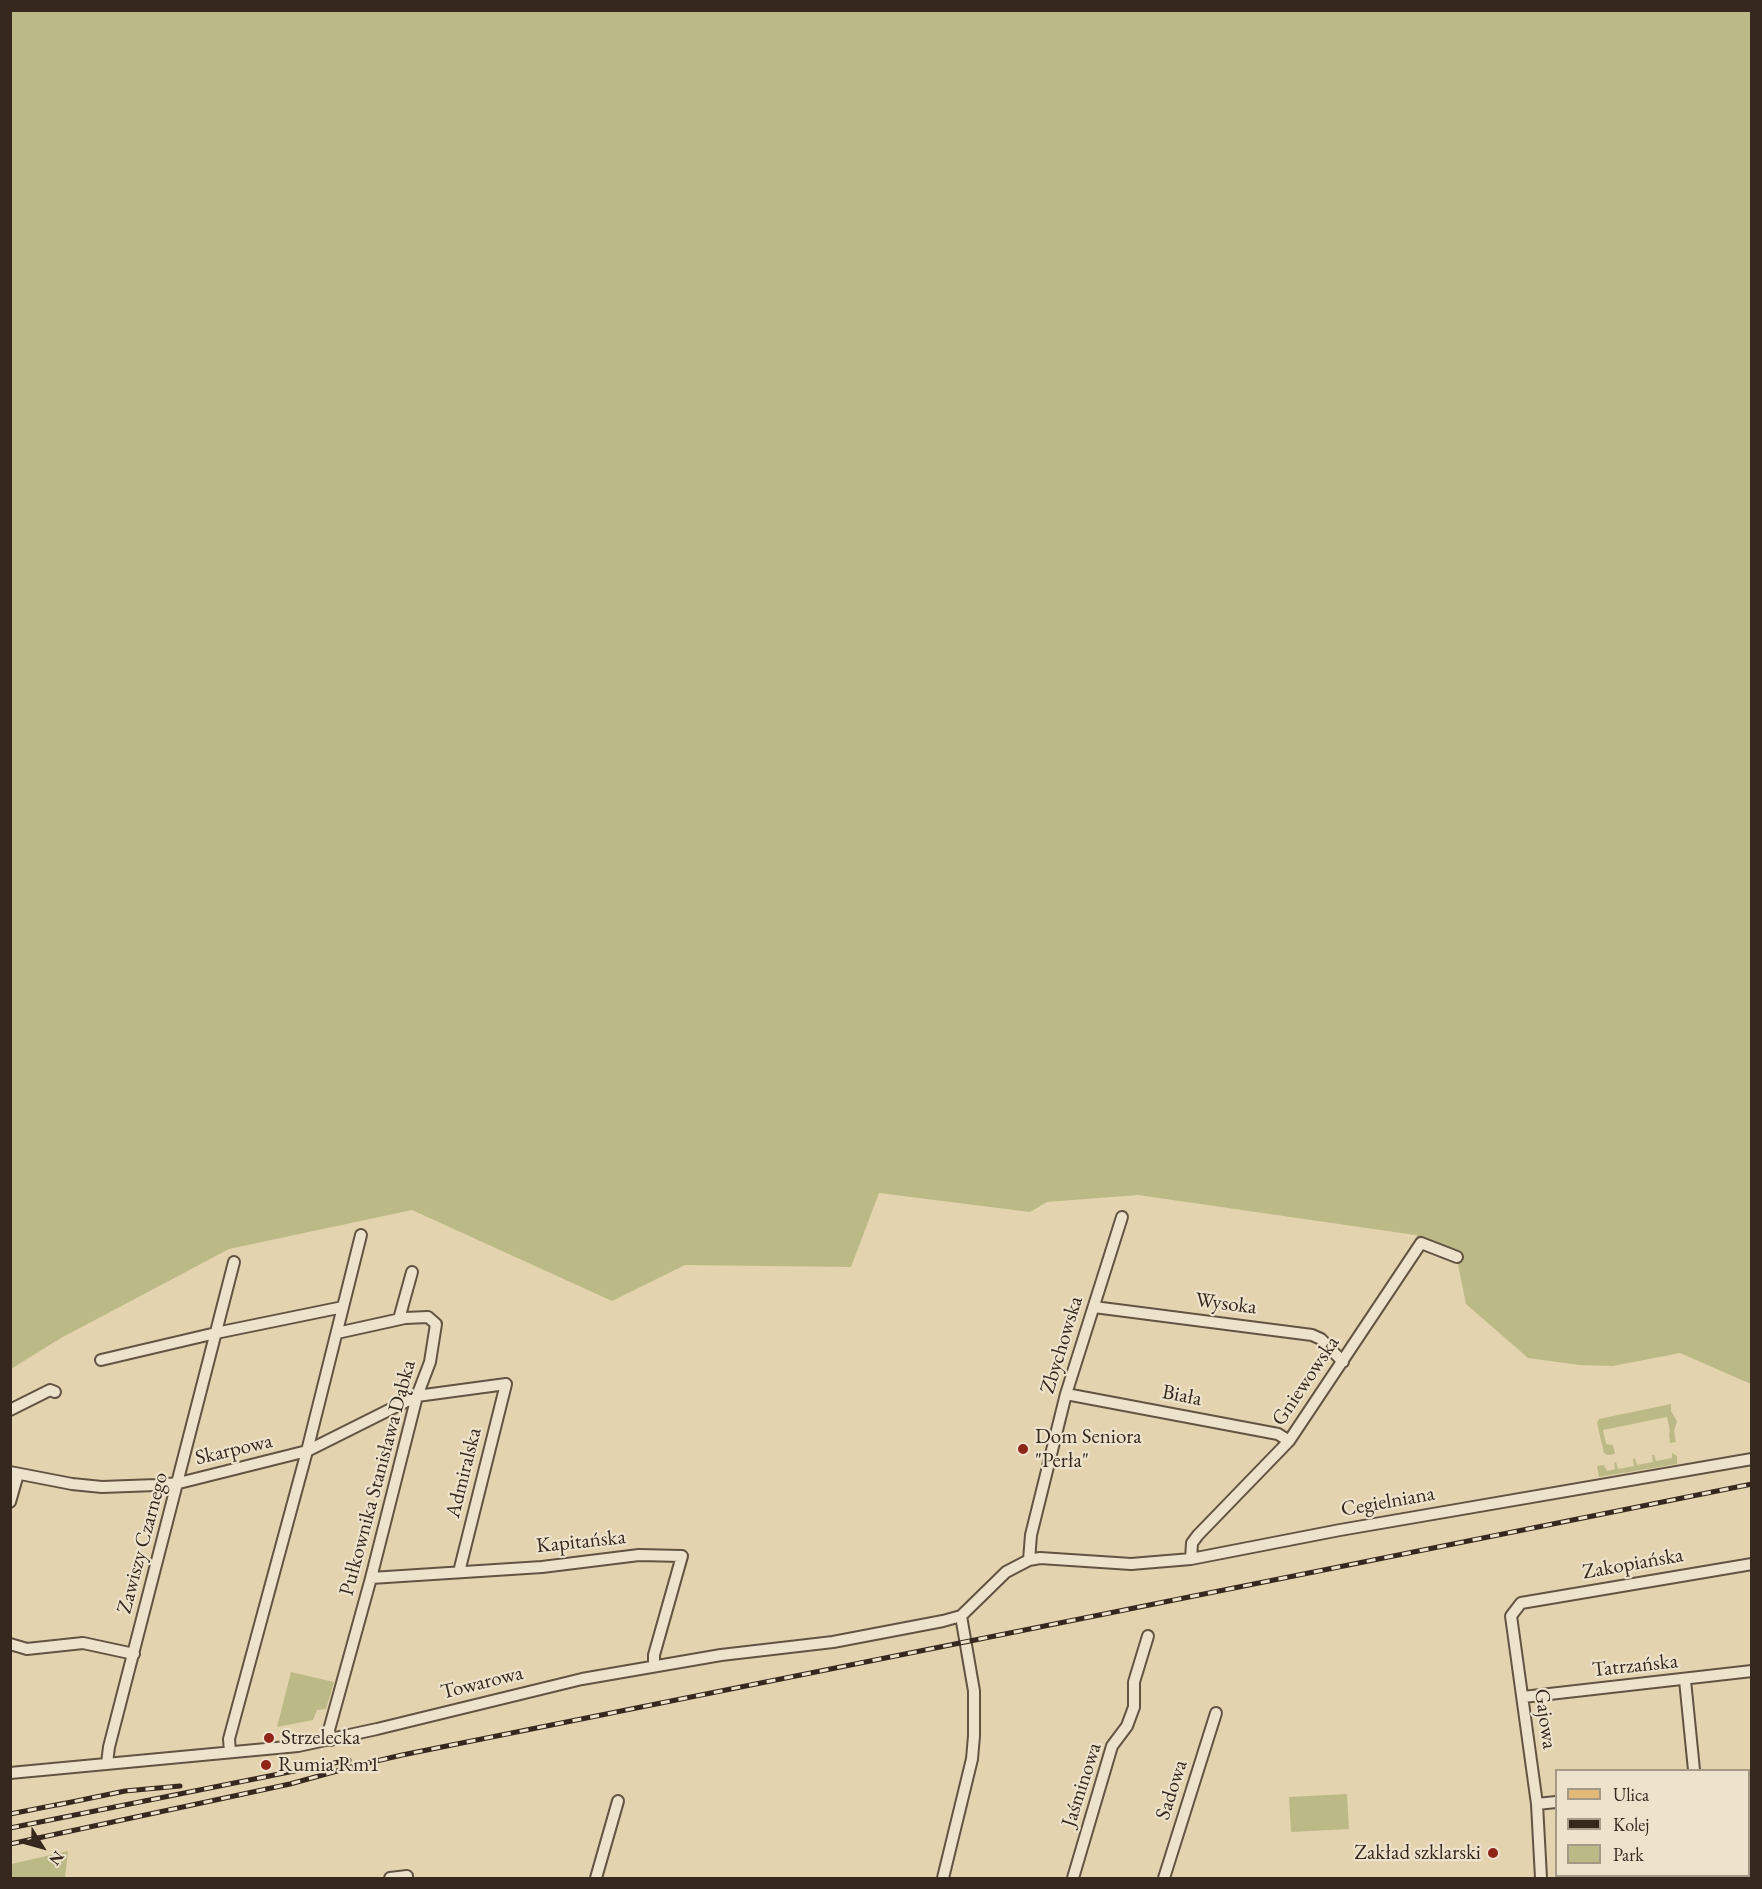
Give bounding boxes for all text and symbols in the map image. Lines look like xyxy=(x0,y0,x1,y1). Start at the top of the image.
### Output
street label: Wysoka xyxy=(1194,1288,1258,1320)
street label: Zbychowska xyxy=(1035,1293,1089,1397)
street label: Gniewowska xyxy=(1267,1331,1345,1431)
street label: Pułkownika Stanisława Dąbka xyxy=(334,1358,422,1598)
street label: Biała xyxy=(1160,1380,1204,1412)
place label: Dom Seniora "Perła" xyxy=(1035,1424,1142,1474)
street label: Admiralska xyxy=(441,1425,487,1521)
street label: Skarpowa xyxy=(193,1429,275,1471)
marker: Dom Seniora "Perła" xyxy=(1016,1442,1030,1456)
street label: Zawiszy Czarnego xyxy=(112,1470,174,1616)
street label: Cegielniana xyxy=(1339,1481,1437,1523)
street label: Kapitańska xyxy=(535,1525,627,1559)
street label: Zakopiańska xyxy=(1581,1543,1685,1585)
street label: Tatrzańska xyxy=(1591,1649,1679,1683)
street label: Towarowa xyxy=(438,1661,526,1705)
street label: Gajowa xyxy=(1528,1687,1562,1751)
place label: Strzelecka xyxy=(281,1725,360,1751)
marker: Strzelecka xyxy=(262,1731,276,1745)
street label: Jaśminowa xyxy=(1057,1740,1107,1830)
place label: Rumia Rm1 xyxy=(278,1752,379,1778)
street label: Sadowa xyxy=(1151,1757,1193,1823)
marker: Rumia Rm1 xyxy=(259,1758,273,1772)
legend xyxy=(1555,1769,1750,1877)
text: Ulica xyxy=(1613,1783,1649,1806)
text: Kolej xyxy=(1613,1813,1649,1836)
north arrow xyxy=(12,1817,72,1877)
place label: Zakład szklarski xyxy=(1354,1840,1481,1866)
text: Park xyxy=(1613,1843,1644,1866)
marker: Zakład szklarski xyxy=(1486,1846,1500,1860)
text: N xyxy=(44,1847,69,1870)

